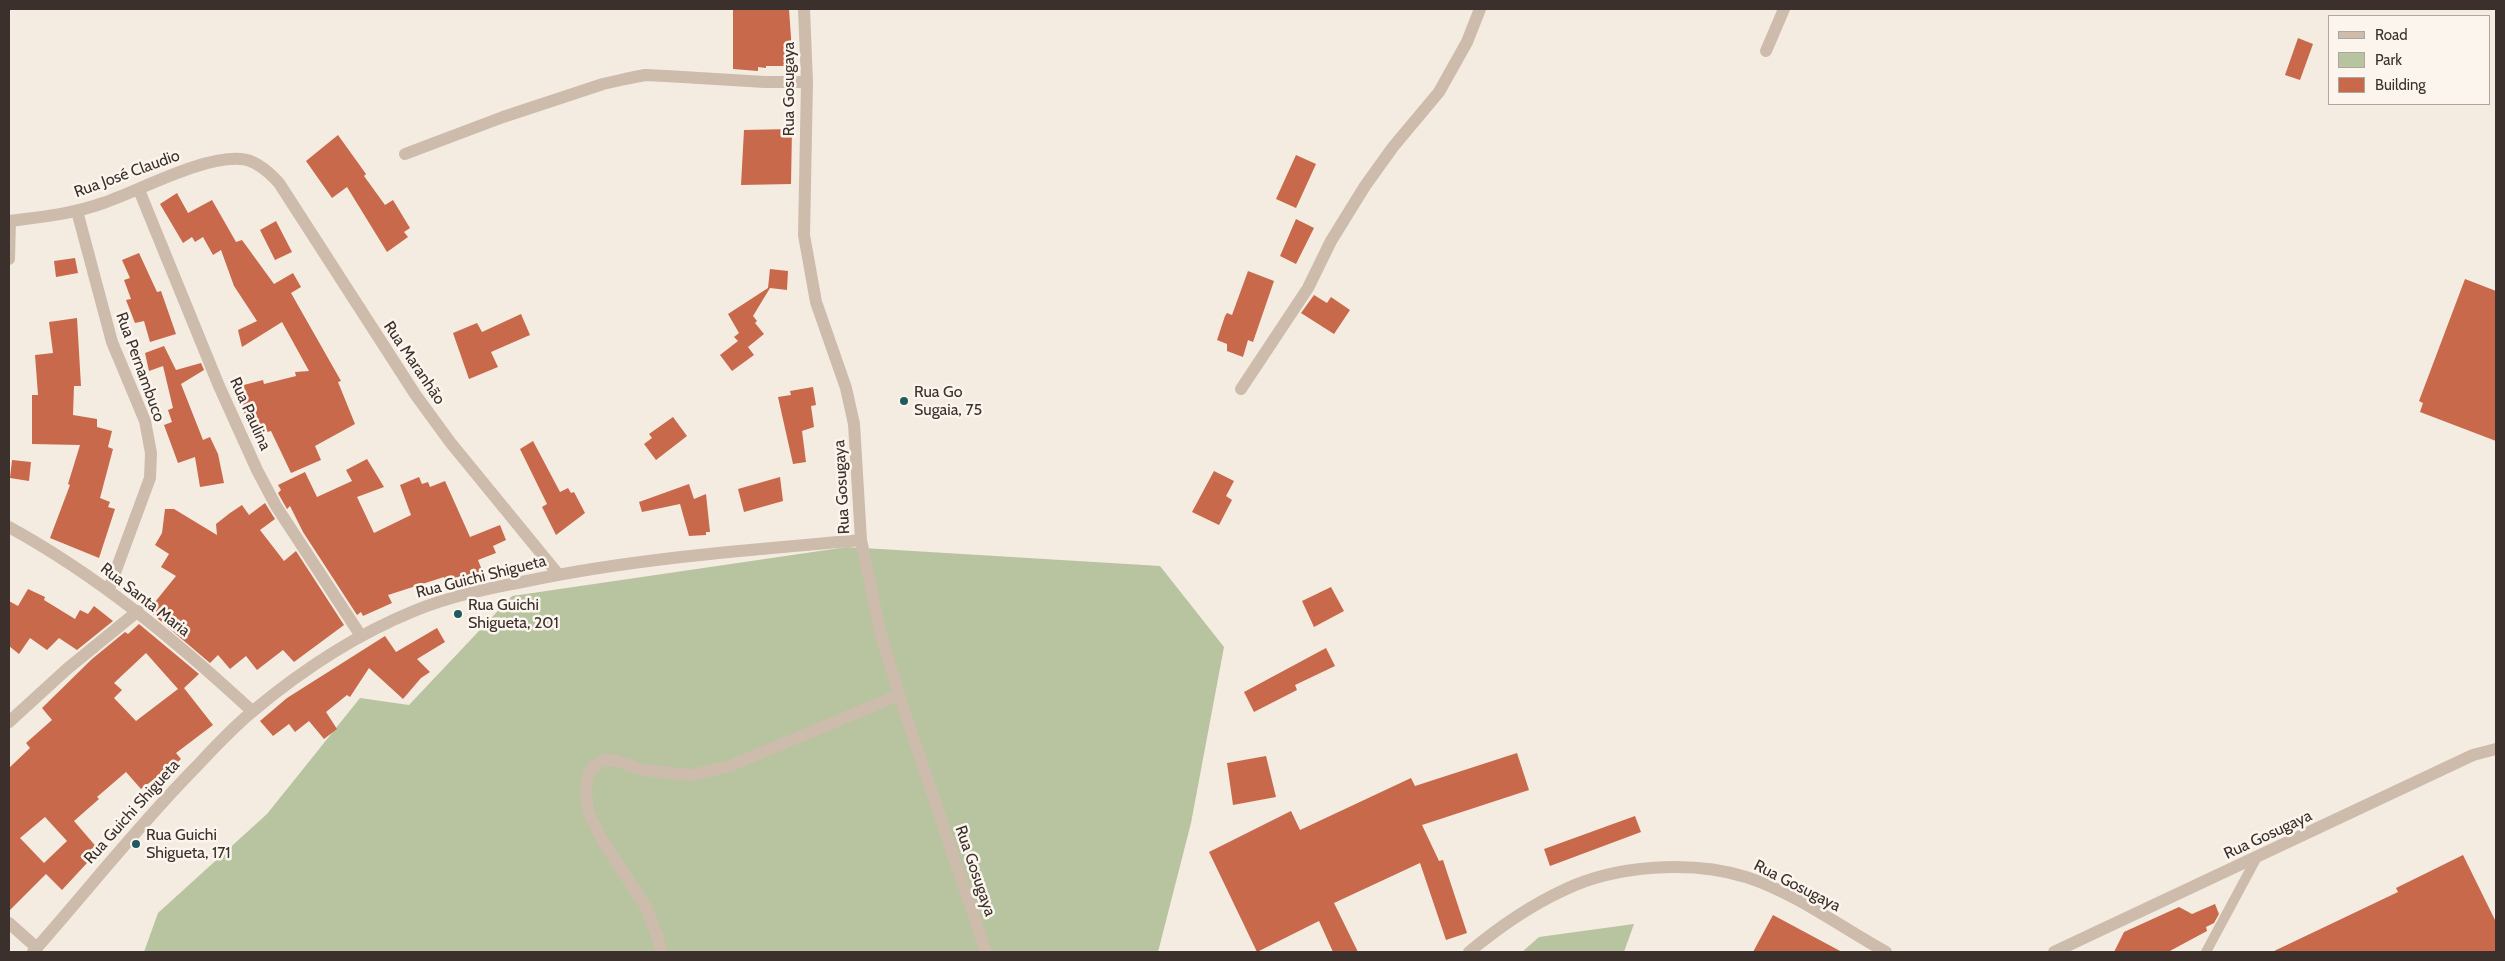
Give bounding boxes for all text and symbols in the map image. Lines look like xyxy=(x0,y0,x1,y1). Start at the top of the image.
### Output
legend xyxy=(2328,15,2490,105)
text: Road xyxy=(2375,26,2408,44)
street label: Rua Gosugaya xyxy=(779,42,799,136)
text: Park xyxy=(2375,51,2402,69)
text: Building xyxy=(2375,76,2426,94)
street label: Rua José Claudio xyxy=(72,146,182,202)
street label: Rua Pernambuco xyxy=(111,310,169,424)
street label: Rua Maranhão xyxy=(379,318,449,408)
street label: Rua Paulina xyxy=(225,375,275,453)
place label: Rua Go Sugaia, 75 xyxy=(914,382,982,420)
marker: Rua Go Sugaia, 75 xyxy=(898,395,910,407)
street label: Rua Gosugaya xyxy=(830,439,854,535)
street label: Rua Guichi Shigueta xyxy=(414,552,548,602)
street label: Rua Santa Maria xyxy=(96,559,194,641)
place label: Rua Guichi Shigueta, 201 xyxy=(468,595,559,633)
marker: Rua Guichi Shigueta, 201 xyxy=(452,608,464,620)
street label: Rua Guichi Shigueta xyxy=(80,756,184,868)
street label: Rua Gosugaya xyxy=(2221,806,2315,864)
street label: Rua Gosugaya xyxy=(951,823,999,919)
place label: Rua Guichi Shigueta, 171 xyxy=(146,825,230,863)
marker: Rua Guichi Shigueta, 171 xyxy=(130,838,142,850)
street label: Rua Gosugaya xyxy=(1751,856,1843,916)

